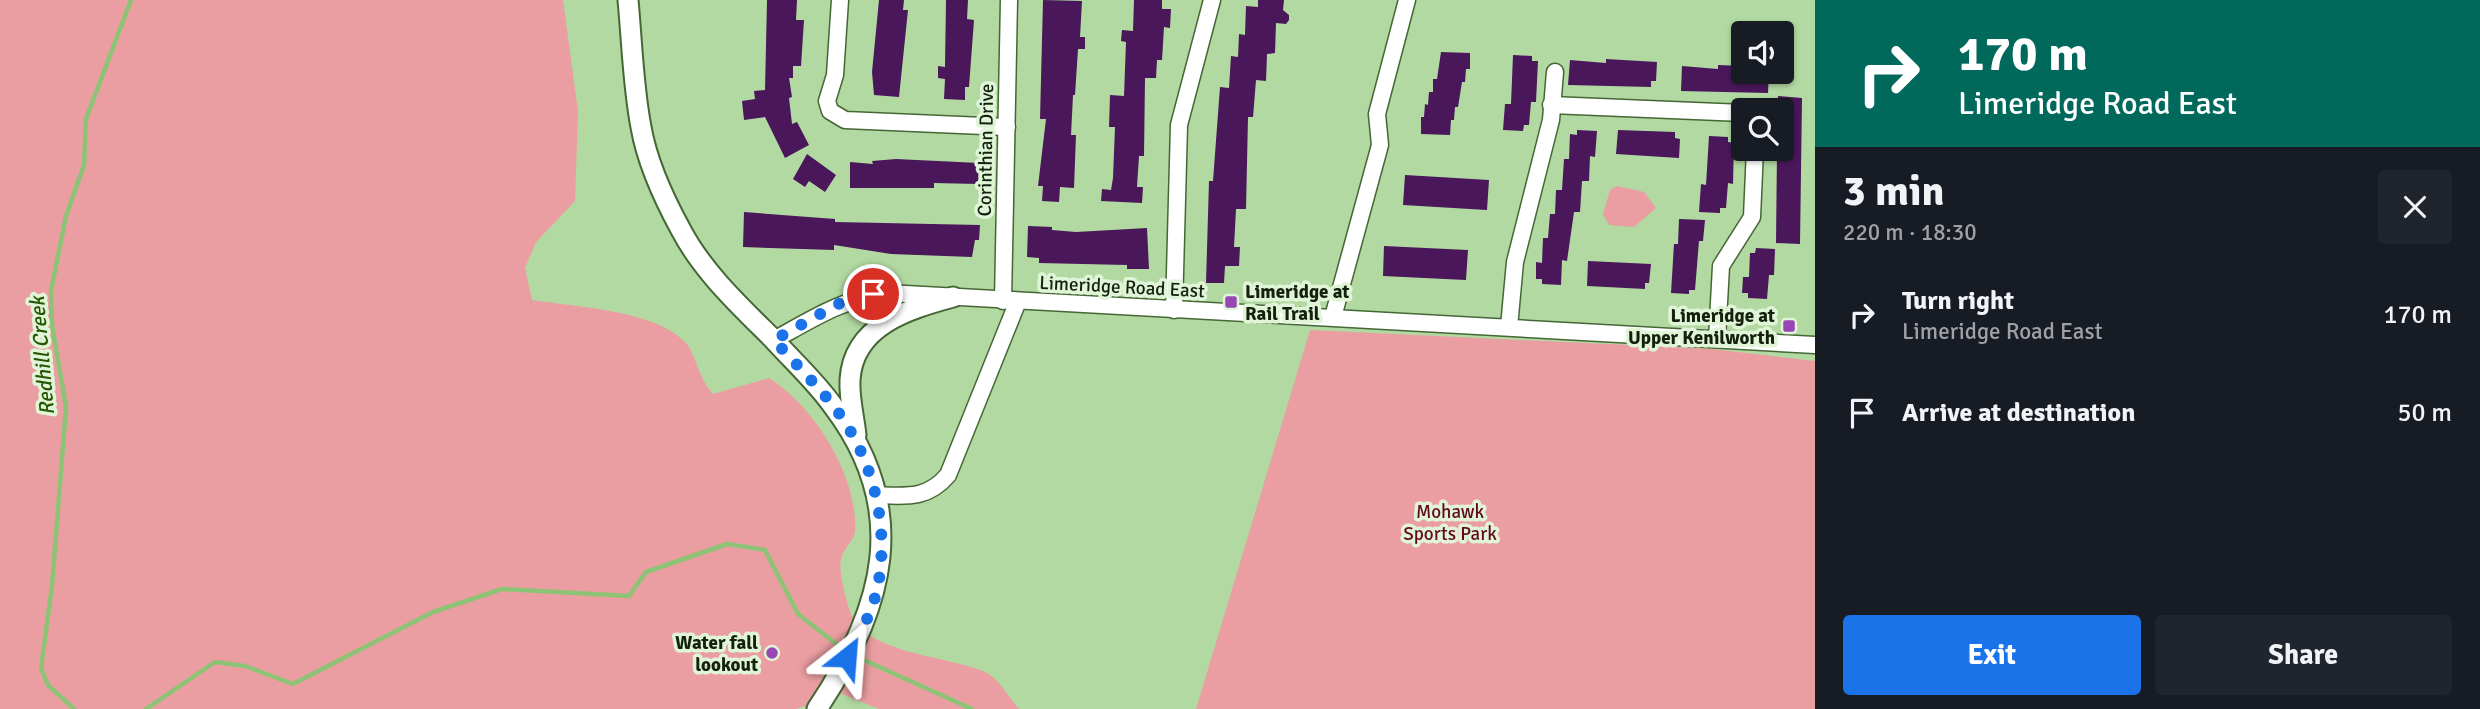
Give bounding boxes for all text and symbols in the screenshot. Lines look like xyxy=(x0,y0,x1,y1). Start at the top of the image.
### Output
map controls xyxy=(1731,21,1794,161)
button: sound xyxy=(1731,21,1794,84)
text: 170 m xyxy=(1958,24,2088,84)
icon: right xyxy=(1843,28,1934,119)
street label: Corinthian Drive xyxy=(973,83,999,217)
text: Limeridge Road East xyxy=(1958,84,2237,123)
button: search xyxy=(1731,98,1794,161)
text: 3 min xyxy=(1843,166,1944,217)
button: close xyxy=(2378,170,2452,244)
text: 220 m · 18:30 xyxy=(1843,218,1977,247)
pin xyxy=(843,264,903,324)
street label: Limeridge Road East xyxy=(1039,271,1206,303)
icon: arrive xyxy=(854,275,892,313)
place label: Limeridge at Rail Trail xyxy=(1245,280,1349,326)
text: Turn right xyxy=(1902,285,2014,317)
water label: Redhill Creek xyxy=(24,293,60,417)
marker: Limeridge at Rail Trail xyxy=(1223,294,1239,310)
icon: right xyxy=(1843,296,1881,334)
text: 170 m xyxy=(2383,299,2452,331)
place label: Limeridge at Upper Kenilworth xyxy=(1628,304,1775,350)
text: Limeridge Road East xyxy=(1902,317,2103,346)
marker: Limeridge at Upper Kenilworth xyxy=(1781,318,1797,334)
icon: arrive xyxy=(1843,394,1881,432)
text: Arrive at destination xyxy=(1902,397,2135,429)
text: 50 m xyxy=(2397,397,2452,429)
park label: Mohawk Sports Park xyxy=(1403,500,1497,546)
button: Exit xyxy=(1843,615,2141,695)
button: Share xyxy=(2155,615,2452,695)
position arrow xyxy=(810,620,884,694)
place label: Water fall lookout xyxy=(675,631,758,677)
marker: Water fall lookout xyxy=(764,645,780,661)

